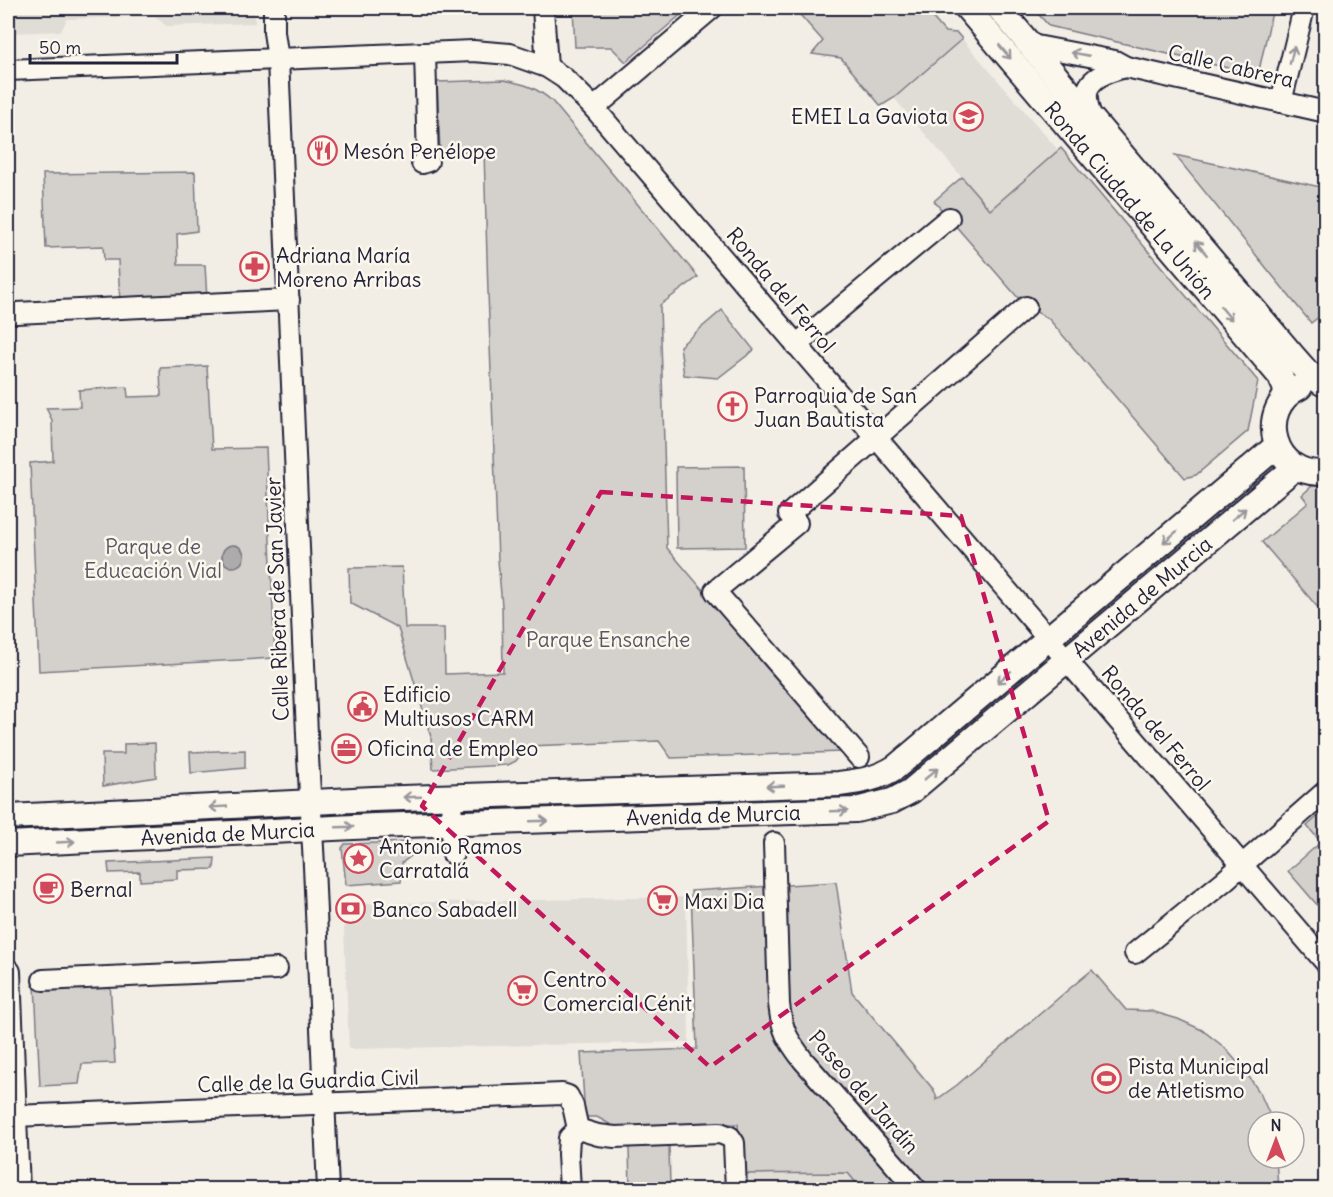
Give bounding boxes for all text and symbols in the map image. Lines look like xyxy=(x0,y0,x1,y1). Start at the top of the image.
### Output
scale bar xyxy=(30,27,177,65)
text: 50 m xyxy=(39,36,81,59)
street label: Calle Cabrera xyxy=(1166,38,1296,94)
one-way arrow xyxy=(998,44,1012,59)
one-way arrow xyxy=(1287,46,1299,65)
one-way arrow xyxy=(1070,48,1090,59)
street label: Ronda Ciudad de La Unión xyxy=(1039,96,1222,304)
school or university icon: EMEI La Gaviota xyxy=(953,100,985,132)
place label: EMEI La Gaviota xyxy=(791,103,948,130)
restaurant icon: Mesón Penélope xyxy=(306,135,338,167)
place label: Mesón Penélope xyxy=(343,138,496,165)
street label: Ronda del Ferrol xyxy=(721,222,841,358)
one-way arrow xyxy=(1194,241,1208,256)
place label: Adriana María Moreno Arribas xyxy=(276,242,421,293)
pharmacy icon: Adriana María Moreno Arribas xyxy=(239,251,271,283)
one-way arrow xyxy=(1219,305,1233,320)
place label: Parroquia de San Juan Bautista xyxy=(754,382,917,433)
church icon: Parroquia de San Juan Bautista xyxy=(717,391,749,423)
street label: Calle Ribera de San Javier xyxy=(259,476,295,722)
one-way arrow xyxy=(1231,507,1247,520)
street label: Avenida de Murcia xyxy=(1066,530,1217,663)
one-way arrow xyxy=(1162,530,1178,543)
park label: Parque de Educación Vial xyxy=(84,533,222,584)
park label: Parque Ensanche xyxy=(526,626,690,653)
street label: Ronda del Ferrol xyxy=(1096,660,1216,796)
one-way arrow xyxy=(996,670,1012,683)
place label: Edificio Multiusos CARM xyxy=(383,681,535,732)
public building icon: Edificio Multiusos CARM xyxy=(346,690,378,722)
office icon: Oficina de Empleo xyxy=(330,732,362,764)
place label: Oficina de Empleo xyxy=(367,735,538,762)
one-way arrow xyxy=(923,767,939,780)
one-way arrow xyxy=(766,780,786,791)
one-way arrow xyxy=(403,792,423,803)
street label: Avenida de Murcia xyxy=(626,798,801,831)
one-way arrow xyxy=(208,802,228,813)
one-way arrow xyxy=(829,805,849,816)
street label: Avenida de Murcia xyxy=(140,815,316,851)
one-way arrow xyxy=(529,815,549,826)
one-way arrow xyxy=(334,822,354,833)
place label: Antonio Ramos Carratalá xyxy=(379,833,522,884)
one-way arrow xyxy=(55,837,75,848)
place icon: Antonio Ramos Carratalá xyxy=(342,842,374,874)
cafe icon: Bernal xyxy=(33,873,65,905)
place label: Bernal xyxy=(70,876,133,903)
supermarket icon: Maxi Dia xyxy=(647,885,679,917)
place label: Maxi Dia xyxy=(684,888,765,915)
bank icon: Banco Sabadell xyxy=(335,893,367,925)
place label: Banco Sabadell xyxy=(372,896,517,923)
place label: Centro Comercial Cénit xyxy=(543,966,692,1017)
supermarket icon: Centro Comercial Cénit xyxy=(506,975,538,1007)
street label: Paseo del Jardín xyxy=(803,1025,925,1159)
place label: Pista Municipal de Atletismo xyxy=(1128,1053,1269,1104)
sports icon: Pista Municipal de Atletismo xyxy=(1091,1062,1123,1094)
street label: Calle de la Guardia Civil xyxy=(197,1064,419,1098)
north arrow xyxy=(1246,1110,1306,1170)
text: N xyxy=(1270,1115,1282,1135)

